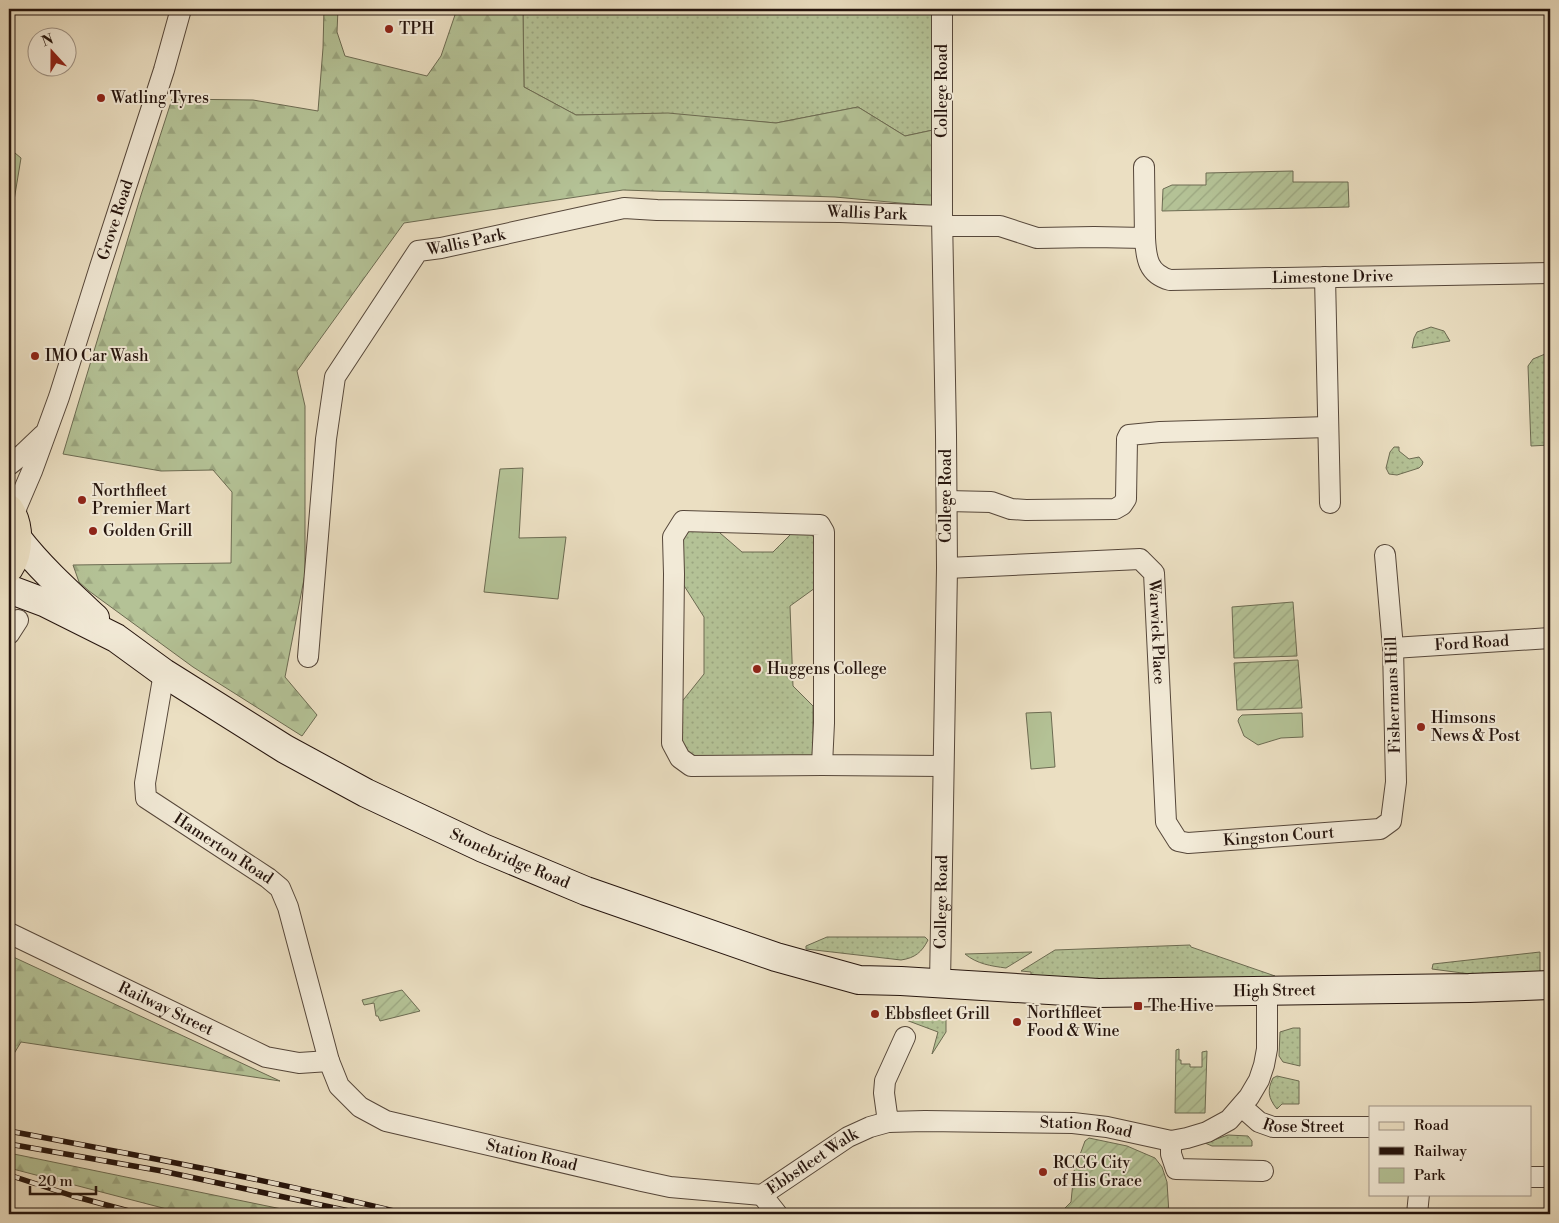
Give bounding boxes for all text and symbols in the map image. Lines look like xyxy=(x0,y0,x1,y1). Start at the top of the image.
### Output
place label: TPH xyxy=(399,19,434,39)
marker: TPH xyxy=(383,23,395,35)
north arrow xyxy=(28,28,78,78)
text: N xyxy=(39,30,56,51)
street label: College Road xyxy=(932,44,952,138)
place label: Watling Tyres xyxy=(110,88,209,108)
marker: Watling Tyres xyxy=(95,92,107,104)
street label: Grove Road xyxy=(93,177,138,263)
street label: Wallis Park xyxy=(826,202,909,225)
street label: Wallis Park xyxy=(424,224,509,260)
street label: Limestone Drive xyxy=(1272,266,1393,288)
place label: IMO Car Wash xyxy=(45,346,149,366)
marker: IMO Car Wash xyxy=(29,350,41,362)
street label: College Road xyxy=(936,449,956,543)
place label: Northfleet Premier Mart xyxy=(92,481,191,519)
marker: Northfleet Premier Mart xyxy=(76,494,88,506)
place label: Golden Grill xyxy=(103,521,193,541)
marker: Golden Grill xyxy=(87,525,99,537)
street label: Warwick Place xyxy=(1144,578,1169,685)
street label: Ford Road xyxy=(1434,631,1510,655)
street label: Fishermans Hill xyxy=(1381,636,1405,754)
place label: Huggens College xyxy=(767,659,887,679)
marker: Huggens College xyxy=(751,663,763,675)
place label: Himsons News & Post xyxy=(1431,708,1520,746)
marker: Himsons News & Post xyxy=(1415,721,1427,733)
street label: Hamerton Road xyxy=(170,809,277,889)
street label: Kingston Court xyxy=(1222,822,1335,850)
street label: Stonebridge Road xyxy=(447,824,573,893)
street label: College Road xyxy=(931,855,952,949)
street label: Railway Street xyxy=(115,977,217,1040)
street label: High Street xyxy=(1233,980,1316,1001)
place label: The Hive xyxy=(1148,996,1214,1016)
marker: The Hive xyxy=(1132,1000,1144,1012)
place label: Northfleet Food & Wine xyxy=(1027,1003,1120,1041)
place label: Ebbsfleet Grill xyxy=(885,1004,990,1024)
marker: Ebbsfleet Grill xyxy=(869,1008,881,1020)
marker: Northfleet Food & Wine xyxy=(1011,1016,1023,1028)
legend xyxy=(1369,1106,1532,1196)
street label: Station Road xyxy=(1040,1113,1134,1142)
street label: Rose Street xyxy=(1260,1114,1345,1137)
text: Road xyxy=(1414,1116,1449,1135)
street label: Ebbsfleet Walk xyxy=(763,1123,863,1199)
street label: Station Road xyxy=(484,1135,579,1176)
text: Railway xyxy=(1414,1142,1468,1161)
place label: RCCG City of His Grace xyxy=(1053,1153,1142,1191)
scale bar xyxy=(30,1163,96,1195)
marker: RCCG City of His Grace xyxy=(1037,1166,1049,1178)
text: Park xyxy=(1414,1166,1446,1185)
text: 20 m xyxy=(38,1172,73,1191)

